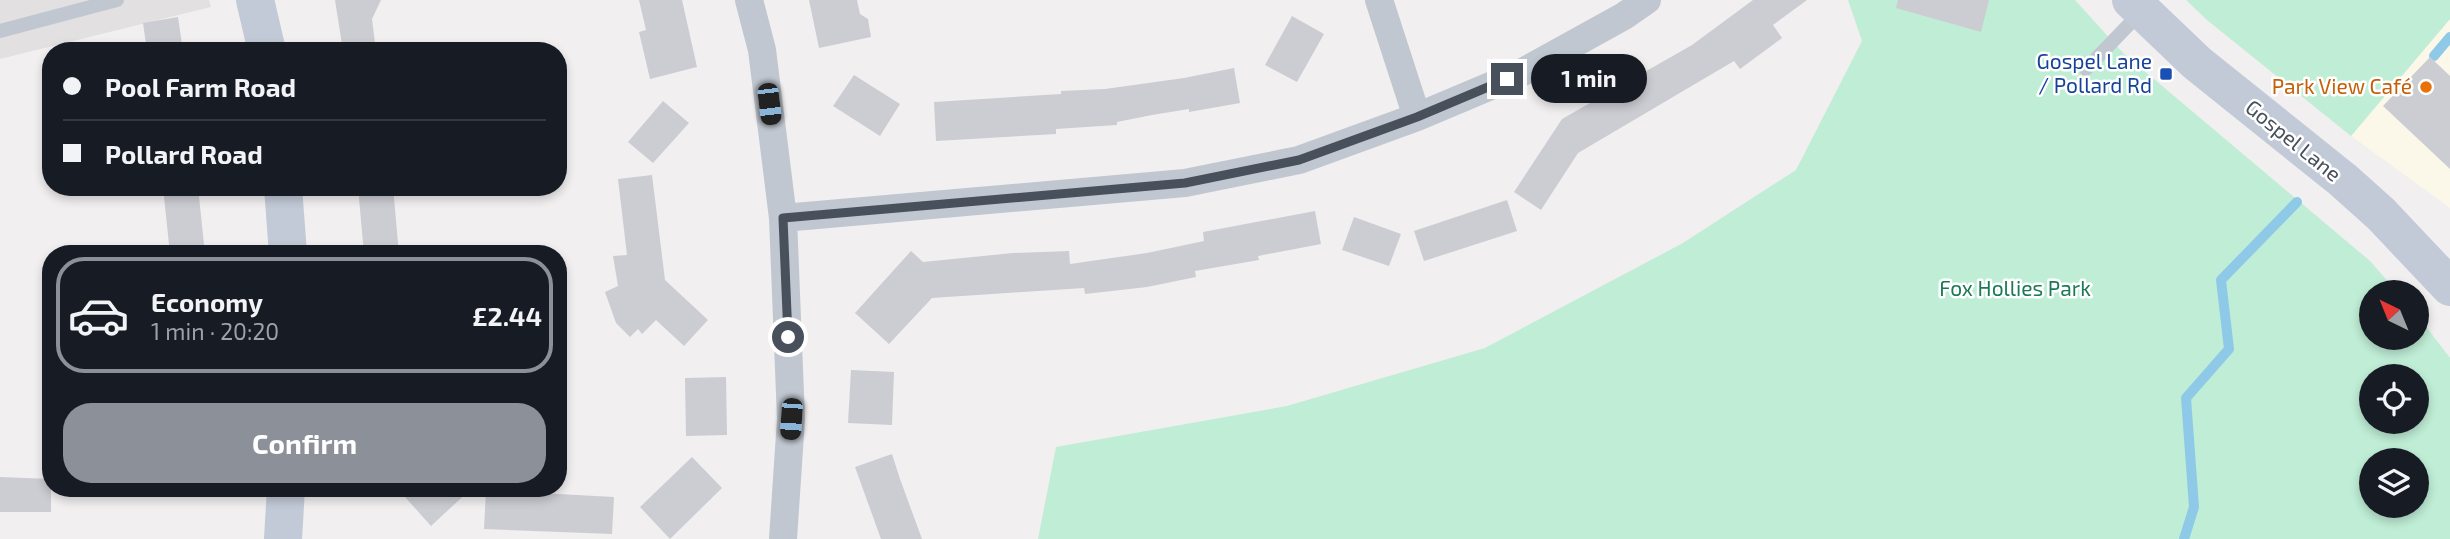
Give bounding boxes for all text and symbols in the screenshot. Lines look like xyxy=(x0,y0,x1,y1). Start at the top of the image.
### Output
place label: Gospel Lane / Pollard Rd xyxy=(2037,48,2152,97)
callout: 1 min xyxy=(1532,55,1647,104)
route end xyxy=(1491,63,1523,95)
text: 1 min xyxy=(1561,64,1617,92)
marker: Gospel Lane / Pollard Rd xyxy=(2158,66,2174,82)
text: Pool Farm Road xyxy=(105,71,296,102)
place label: Park View Café xyxy=(2272,73,2412,98)
marker: Park View Café xyxy=(2418,79,2434,95)
car xyxy=(757,82,782,126)
street label: Gospel Lane xyxy=(2241,94,2347,186)
text: Pollard Road xyxy=(105,138,263,169)
park label: Fox Hollies Park xyxy=(1939,275,2091,300)
north arrow xyxy=(2359,280,2429,350)
map controls xyxy=(2359,280,2429,518)
icon: car xyxy=(67,284,130,347)
text: Economy xyxy=(151,286,263,317)
text: £2.44 xyxy=(472,300,542,331)
text: 1 min · 20:20 xyxy=(151,317,279,345)
route start xyxy=(772,321,804,353)
button: locate xyxy=(2359,364,2429,434)
car xyxy=(780,397,803,441)
button: Confirm xyxy=(63,403,546,483)
button: layers xyxy=(2359,448,2429,518)

